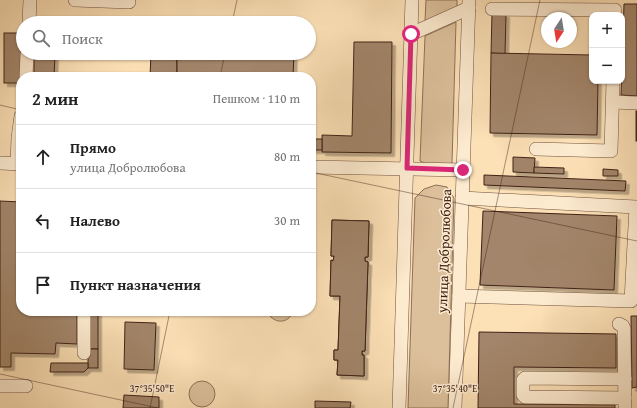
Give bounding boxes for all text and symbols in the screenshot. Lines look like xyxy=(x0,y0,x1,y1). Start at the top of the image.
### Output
north arrow xyxy=(541,12,577,48)
map controls xyxy=(589,12,625,84)
button: + xyxy=(589,12,625,48)
search box xyxy=(16,16,316,60)
route start xyxy=(402,25,420,43)
icon: search xyxy=(30,27,52,49)
text: Поиск xyxy=(62,28,103,49)
button: − xyxy=(589,48,625,84)
text: 2 мин xyxy=(32,86,78,111)
text: Пешком · 110 m xyxy=(213,89,300,108)
text: Прямо xyxy=(70,137,116,158)
icon: ahead xyxy=(32,146,54,168)
text: 80 m xyxy=(274,147,300,166)
text: улица Добролюбова xyxy=(70,158,186,177)
route end xyxy=(454,161,472,179)
street label: улица Добролюбова xyxy=(432,188,456,315)
icon: left xyxy=(32,210,54,232)
text: Налево xyxy=(70,210,120,231)
text: 30 m xyxy=(274,211,300,230)
icon: arrive xyxy=(32,274,54,296)
text: Пункт назначения xyxy=(70,274,201,295)
text: 37°35'50"E xyxy=(130,381,174,396)
text: 37°35'40"E xyxy=(433,381,477,396)

